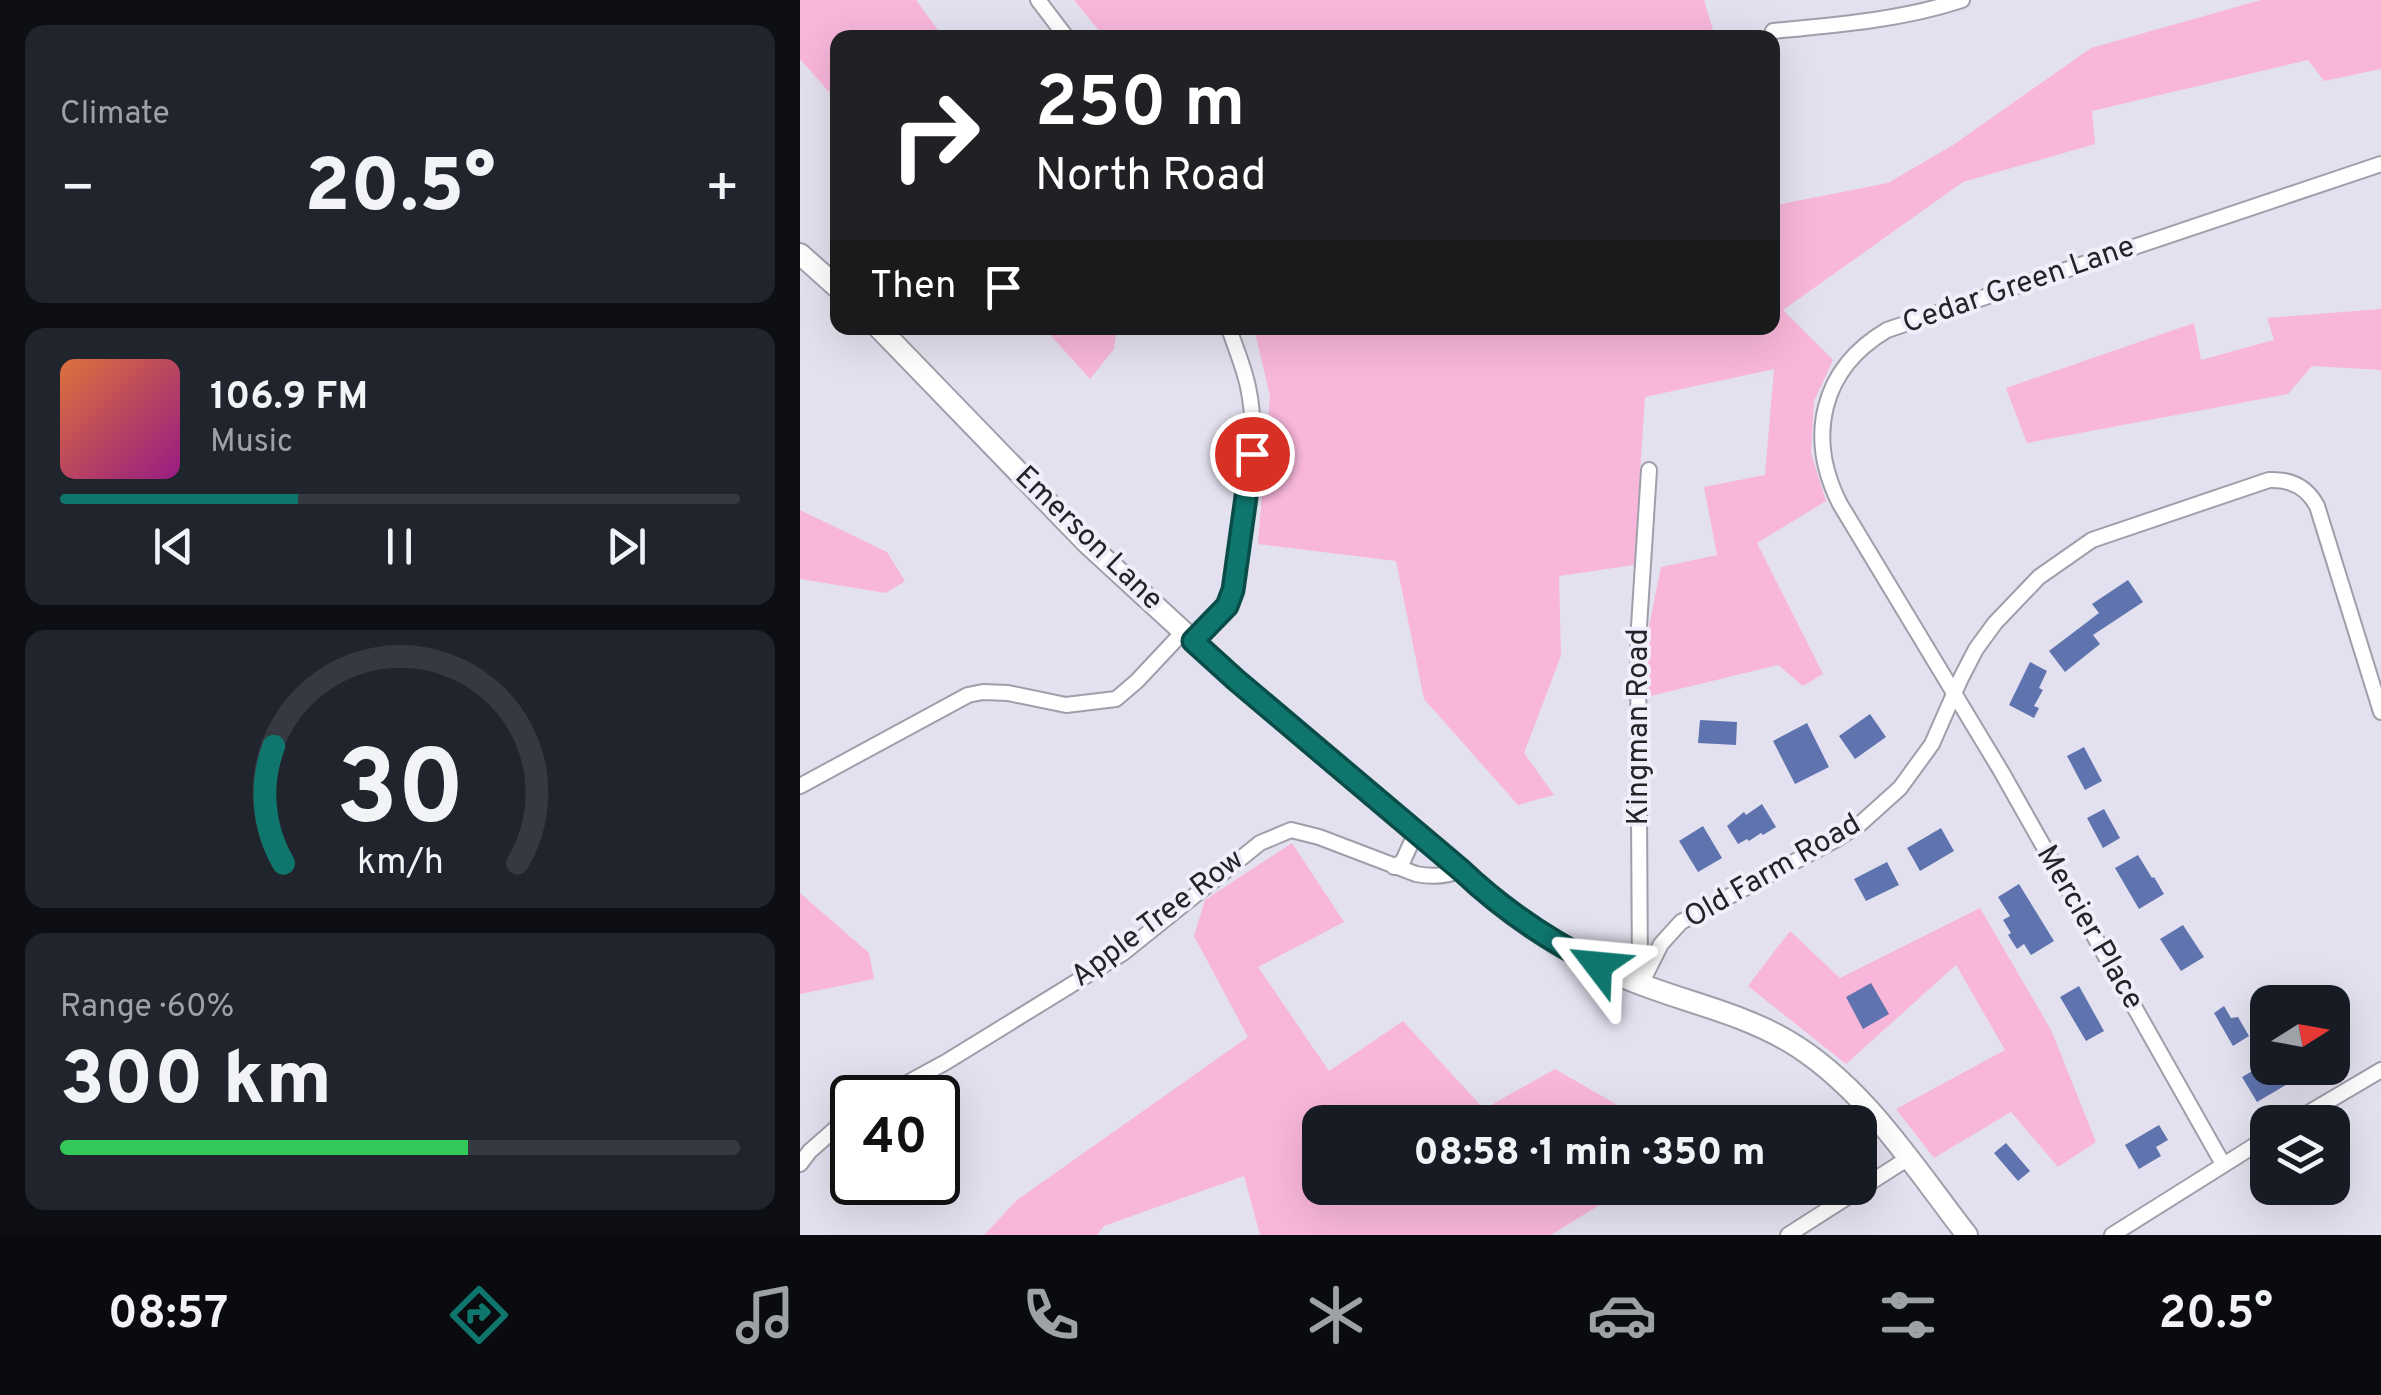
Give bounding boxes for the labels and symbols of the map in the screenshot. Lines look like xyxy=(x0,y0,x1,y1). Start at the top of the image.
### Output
street label: Cedar Green Lane xyxy=(1898,229,2140,343)
pin xyxy=(1210,412,1295,497)
street label: Emerson Lane xyxy=(1006,459,1170,619)
street label: Kingman Road xyxy=(1621,629,1658,825)
street label: Old Farm Road xyxy=(1678,807,1868,937)
street label: Mercier Place xyxy=(2027,839,2151,1017)
street label: Apple Tree Row xyxy=(1064,842,1252,996)
position arrow xyxy=(1546,913,1650,1017)
north arrow xyxy=(2250,985,2350,1085)
speed limit sign: 40 xyxy=(830,1075,960,1205)

